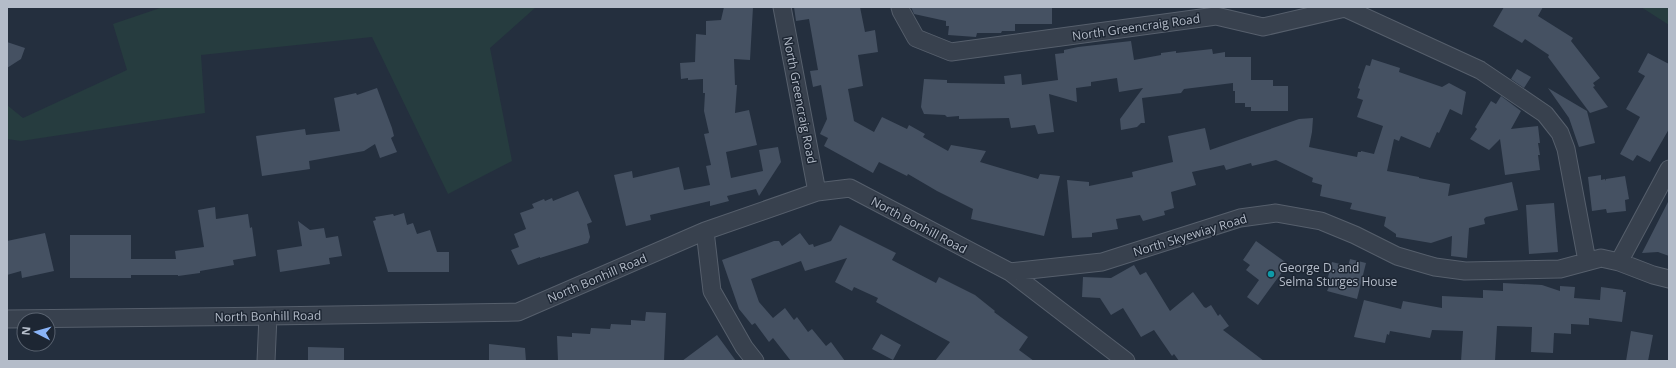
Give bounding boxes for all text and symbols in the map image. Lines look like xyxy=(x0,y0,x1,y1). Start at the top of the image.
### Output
street label: North Greencraig Road xyxy=(1071,10,1201,44)
street label: North Greencraig Road xyxy=(779,35,821,165)
street label: North Bonhill Road xyxy=(868,193,970,257)
street label: North Skyewiay Road xyxy=(1131,210,1249,260)
street label: North Bonhill Road xyxy=(545,249,649,307)
place label: George D. and Selma Sturges House xyxy=(1279,259,1398,290)
marker: George D. and Selma Sturges House xyxy=(1266,269,1276,279)
street label: North Bonhill Road xyxy=(215,307,321,325)
north arrow xyxy=(16,312,56,352)
text: N xyxy=(18,326,33,336)

